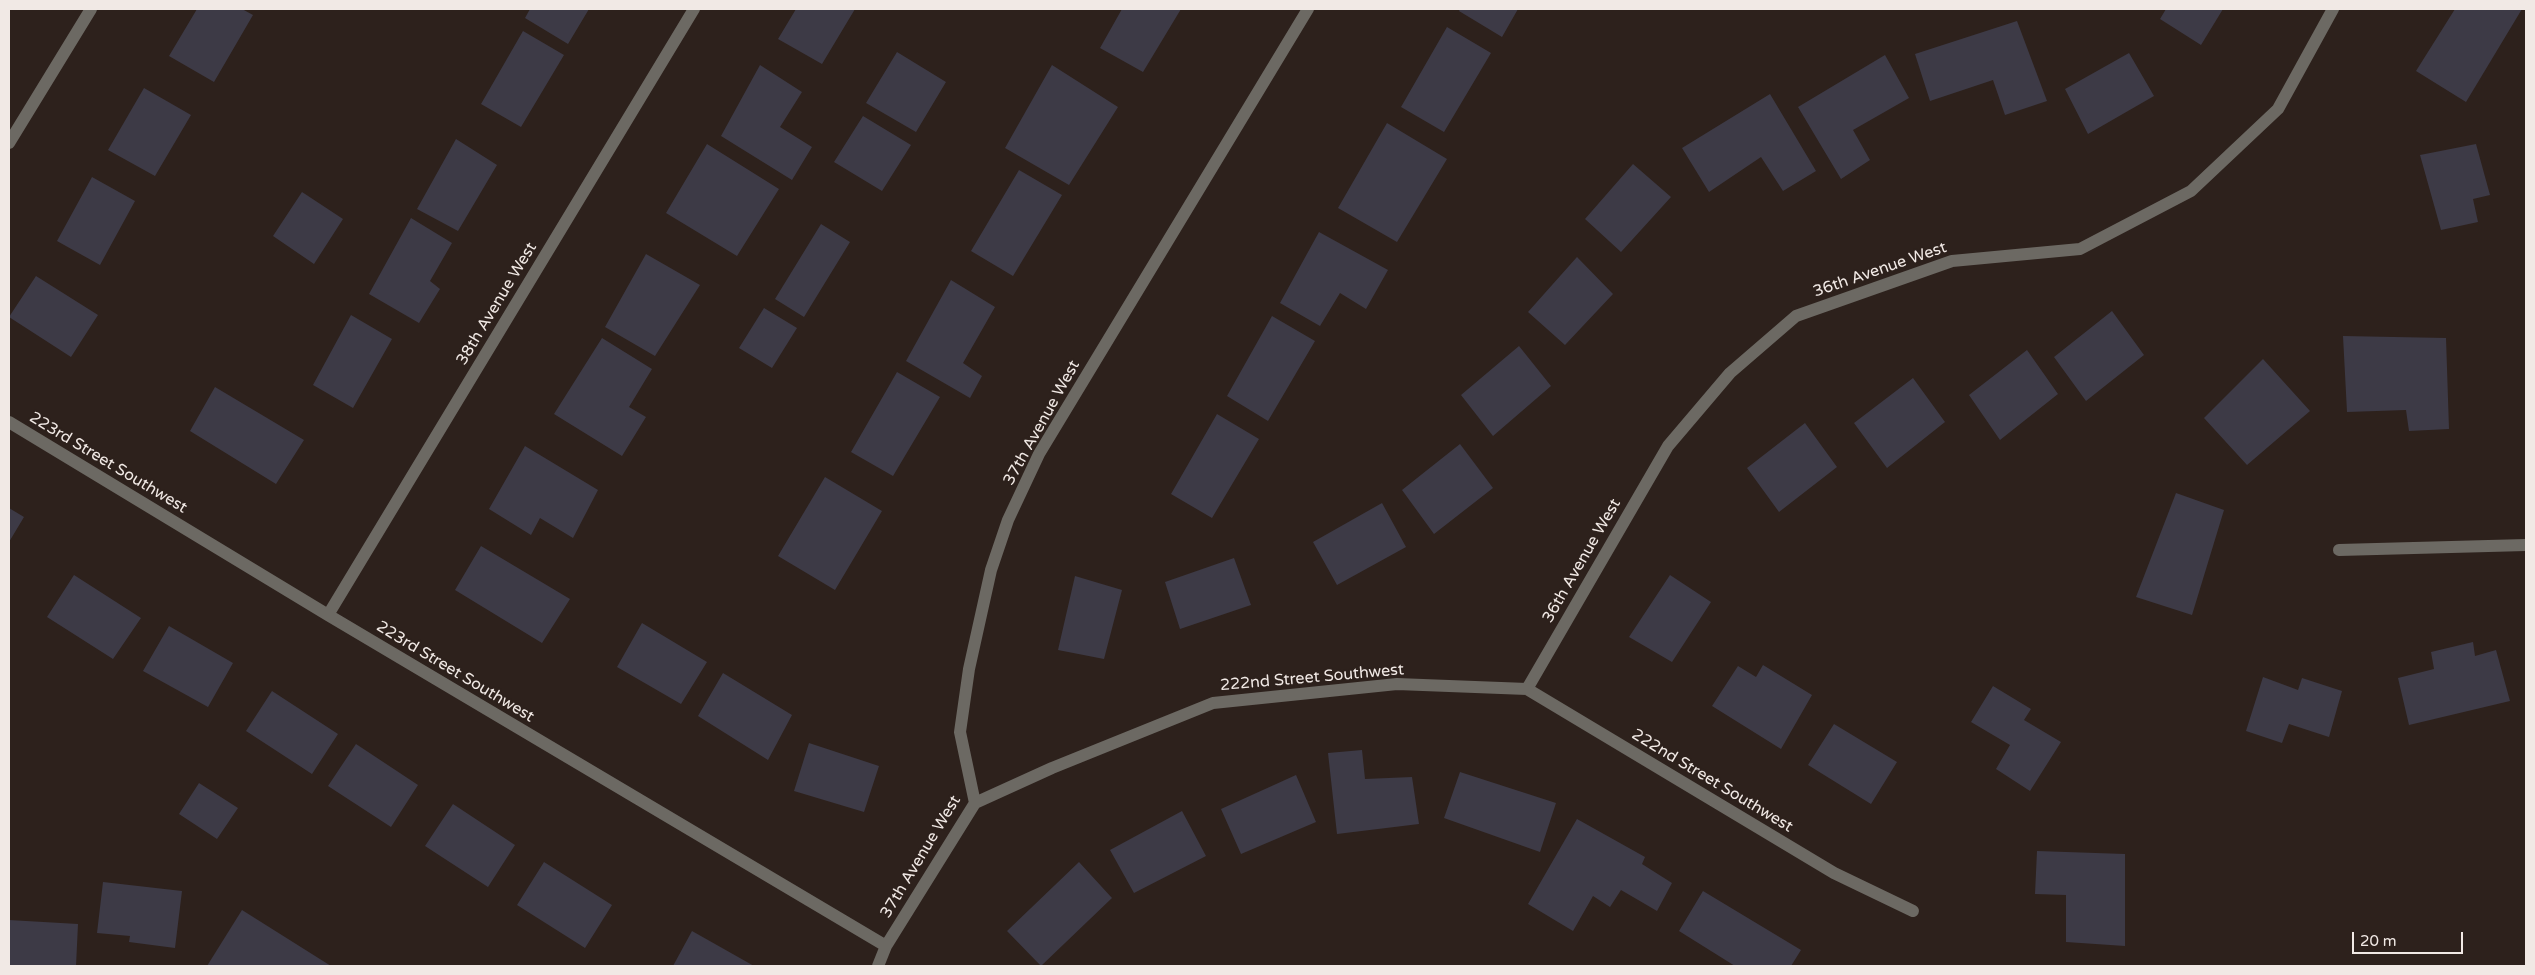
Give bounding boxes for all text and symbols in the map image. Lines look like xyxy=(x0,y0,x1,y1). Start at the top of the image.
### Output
street label: 36th Avenue West xyxy=(1811,238,1949,302)
street label: 38th Avenue West xyxy=(453,239,541,369)
street label: 37th Avenue West xyxy=(1000,357,1084,489)
street label: 223rd Street Southwest xyxy=(26,408,190,518)
street label: 36th Avenue West xyxy=(1539,496,1625,626)
street label: 223rd Street Southwest xyxy=(373,617,537,727)
street label: 222nd Street Southwest xyxy=(1219,660,1405,696)
street label: 222nd Street Southwest xyxy=(1628,725,1796,837)
street label: 37th Avenue West xyxy=(877,792,965,922)
scale bar xyxy=(2355,922,2466,954)
text: 20 m xyxy=(2360,932,2397,950)

